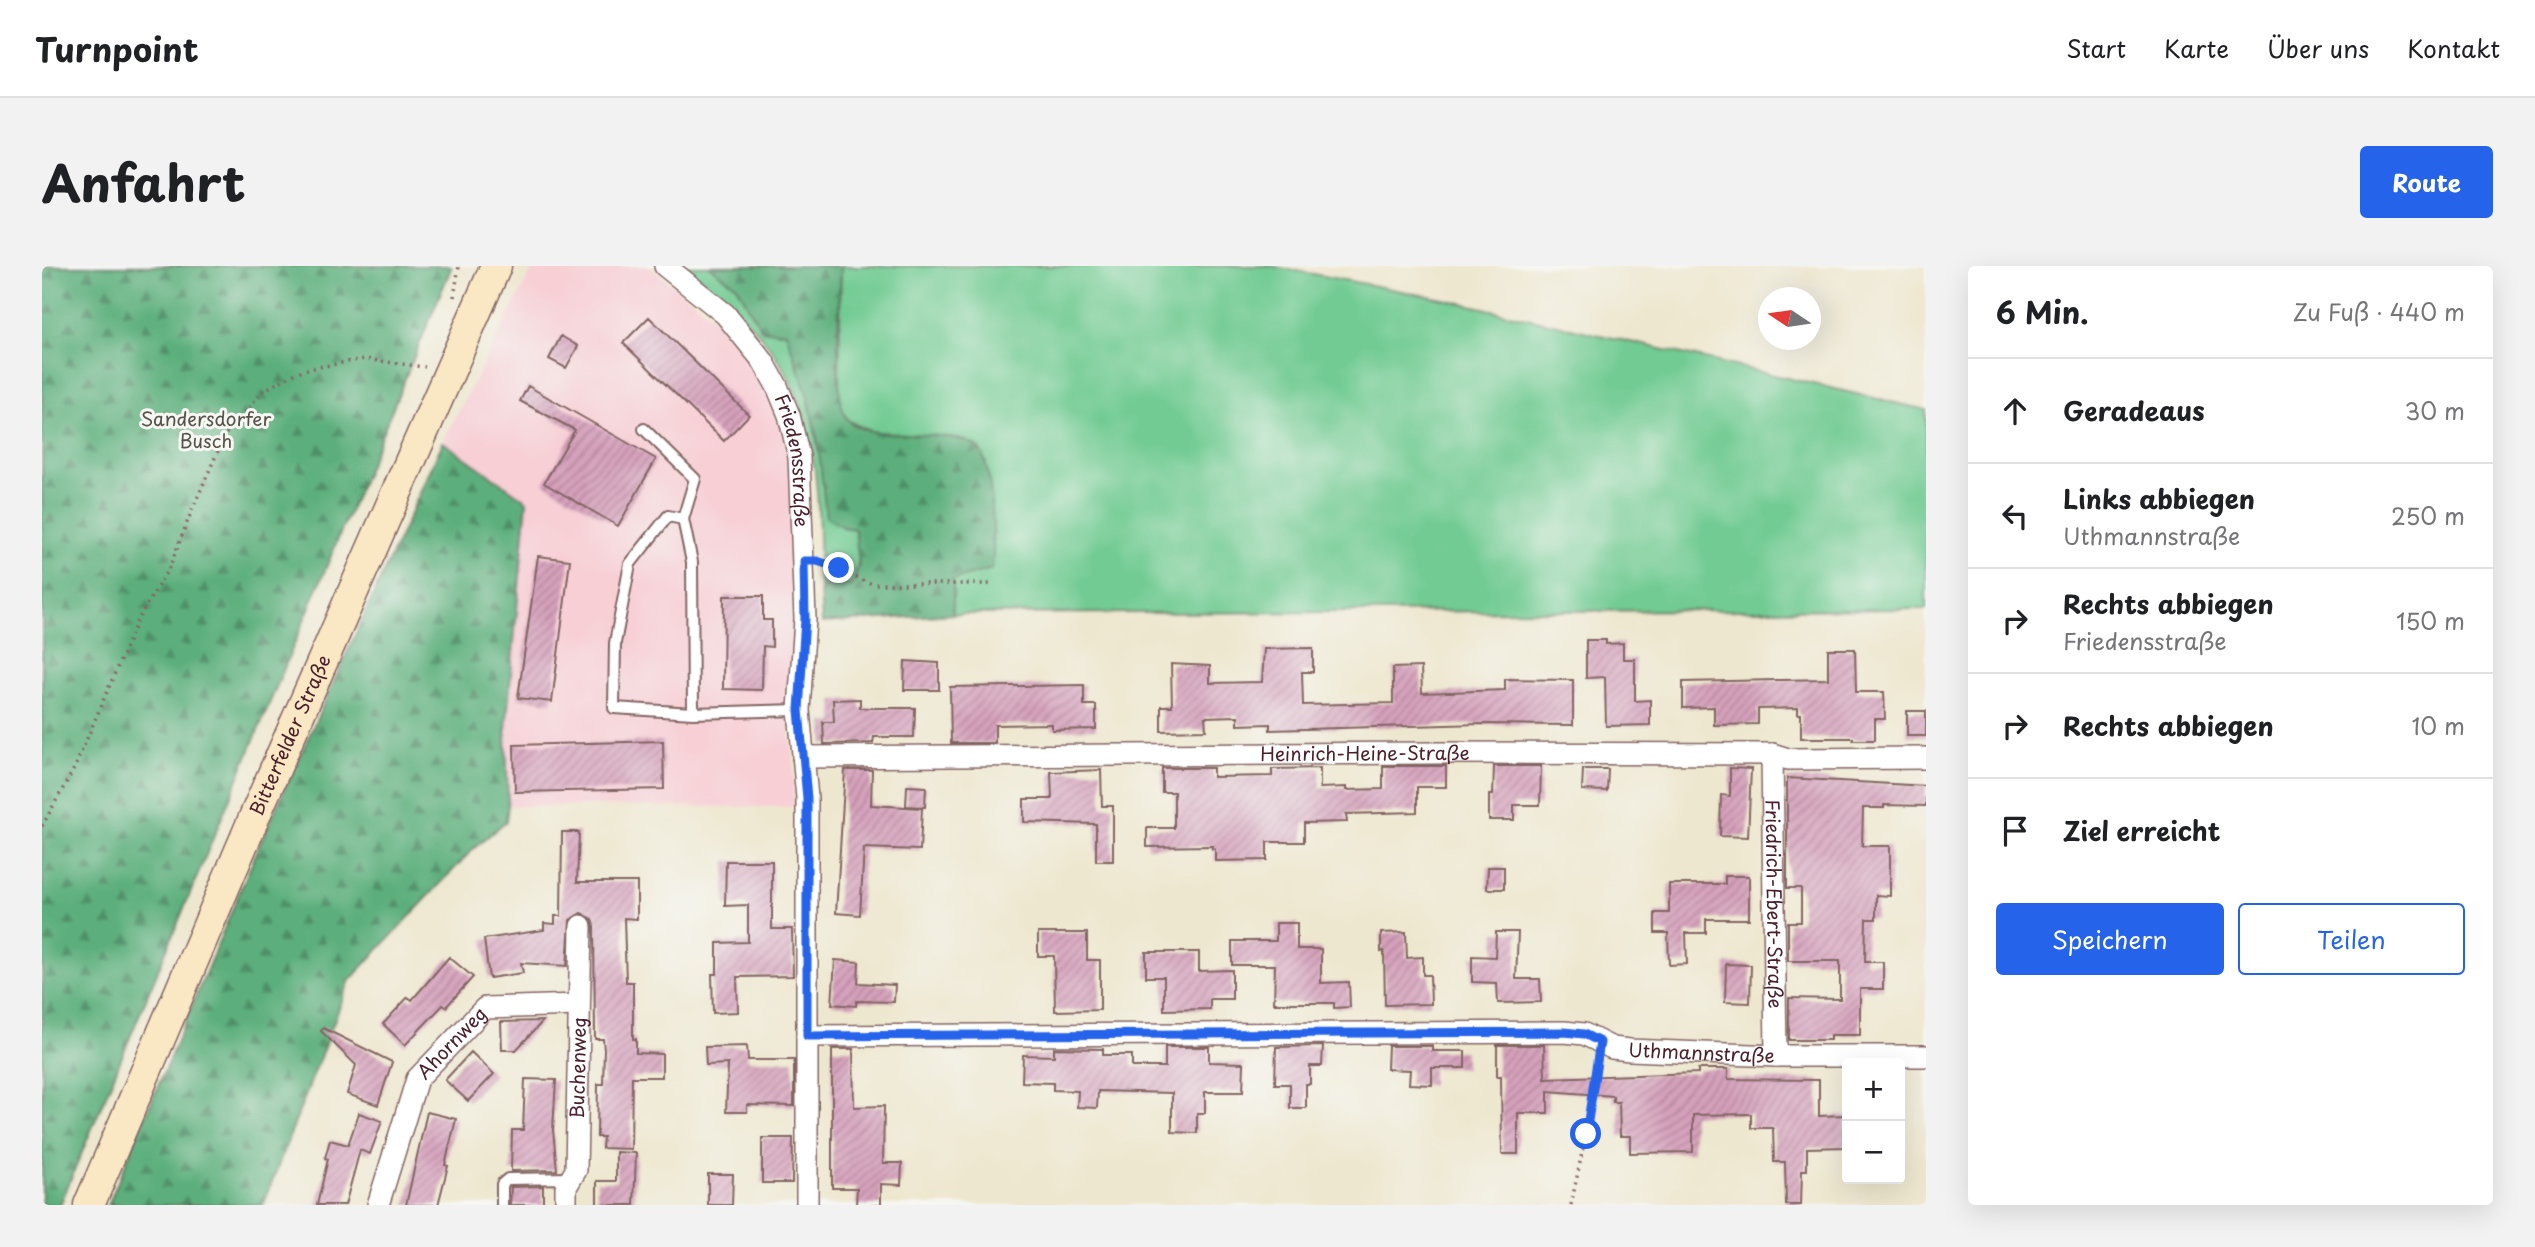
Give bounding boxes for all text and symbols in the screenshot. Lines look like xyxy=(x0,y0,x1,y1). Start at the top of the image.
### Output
text: Turnpoint xyxy=(35,23,199,73)
text: Start xyxy=(2066,30,2126,66)
text: Karte xyxy=(2164,30,2229,66)
text: Über uns xyxy=(2267,30,2369,66)
text: Kontakt xyxy=(2407,30,2500,66)
text: Anfahrt xyxy=(42,145,245,219)
button: Route xyxy=(2360,146,2493,218)
north arrow xyxy=(1758,287,1821,350)
text: 6 Min. xyxy=(1996,289,2089,334)
text: Zu Fuß · 440 m xyxy=(2293,294,2465,329)
street label: Friedensstraße xyxy=(769,389,817,528)
text: Geradeaus xyxy=(2063,391,2205,430)
icon: ahead xyxy=(1996,392,2034,430)
text: 30 m xyxy=(2404,393,2465,428)
park label: Sandersdorfer Busch xyxy=(141,404,271,454)
text: Links abbiegen xyxy=(2063,479,2255,518)
icon: left xyxy=(1996,497,2034,535)
text: 250 m xyxy=(2391,498,2465,533)
text: Uthmannstraße xyxy=(2063,518,2240,553)
route end xyxy=(823,552,854,583)
text: Rechts abbiegen xyxy=(2063,584,2274,623)
icon: right xyxy=(1996,602,2034,640)
text: 150 m xyxy=(2396,603,2465,638)
text: Friedensstraße xyxy=(2063,623,2226,658)
street label: Bitterfelder Straße xyxy=(242,650,337,820)
text: Rechts abbiegen xyxy=(2063,706,2274,745)
icon: right xyxy=(1996,707,2034,745)
text: 10 m xyxy=(2411,708,2465,743)
street label: Heinrich-Heine-Straße xyxy=(1260,738,1470,767)
street label: Friedrich-Ebert-Straße xyxy=(1760,799,1790,1009)
text: Ziel erreicht xyxy=(2063,811,2221,850)
icon: arrive xyxy=(1996,812,2034,850)
button: Speichern xyxy=(1996,903,2224,975)
button: Teilen xyxy=(2238,903,2465,975)
street label: Ahornweg xyxy=(409,1000,492,1085)
street label: Buchenweg xyxy=(562,1017,592,1119)
street label: Uthmannstraße xyxy=(1628,1035,1775,1069)
map controls xyxy=(1842,1058,1905,1184)
button: + xyxy=(1842,1058,1905,1121)
route start xyxy=(1570,1118,1601,1149)
button: − xyxy=(1842,1121,1905,1184)

